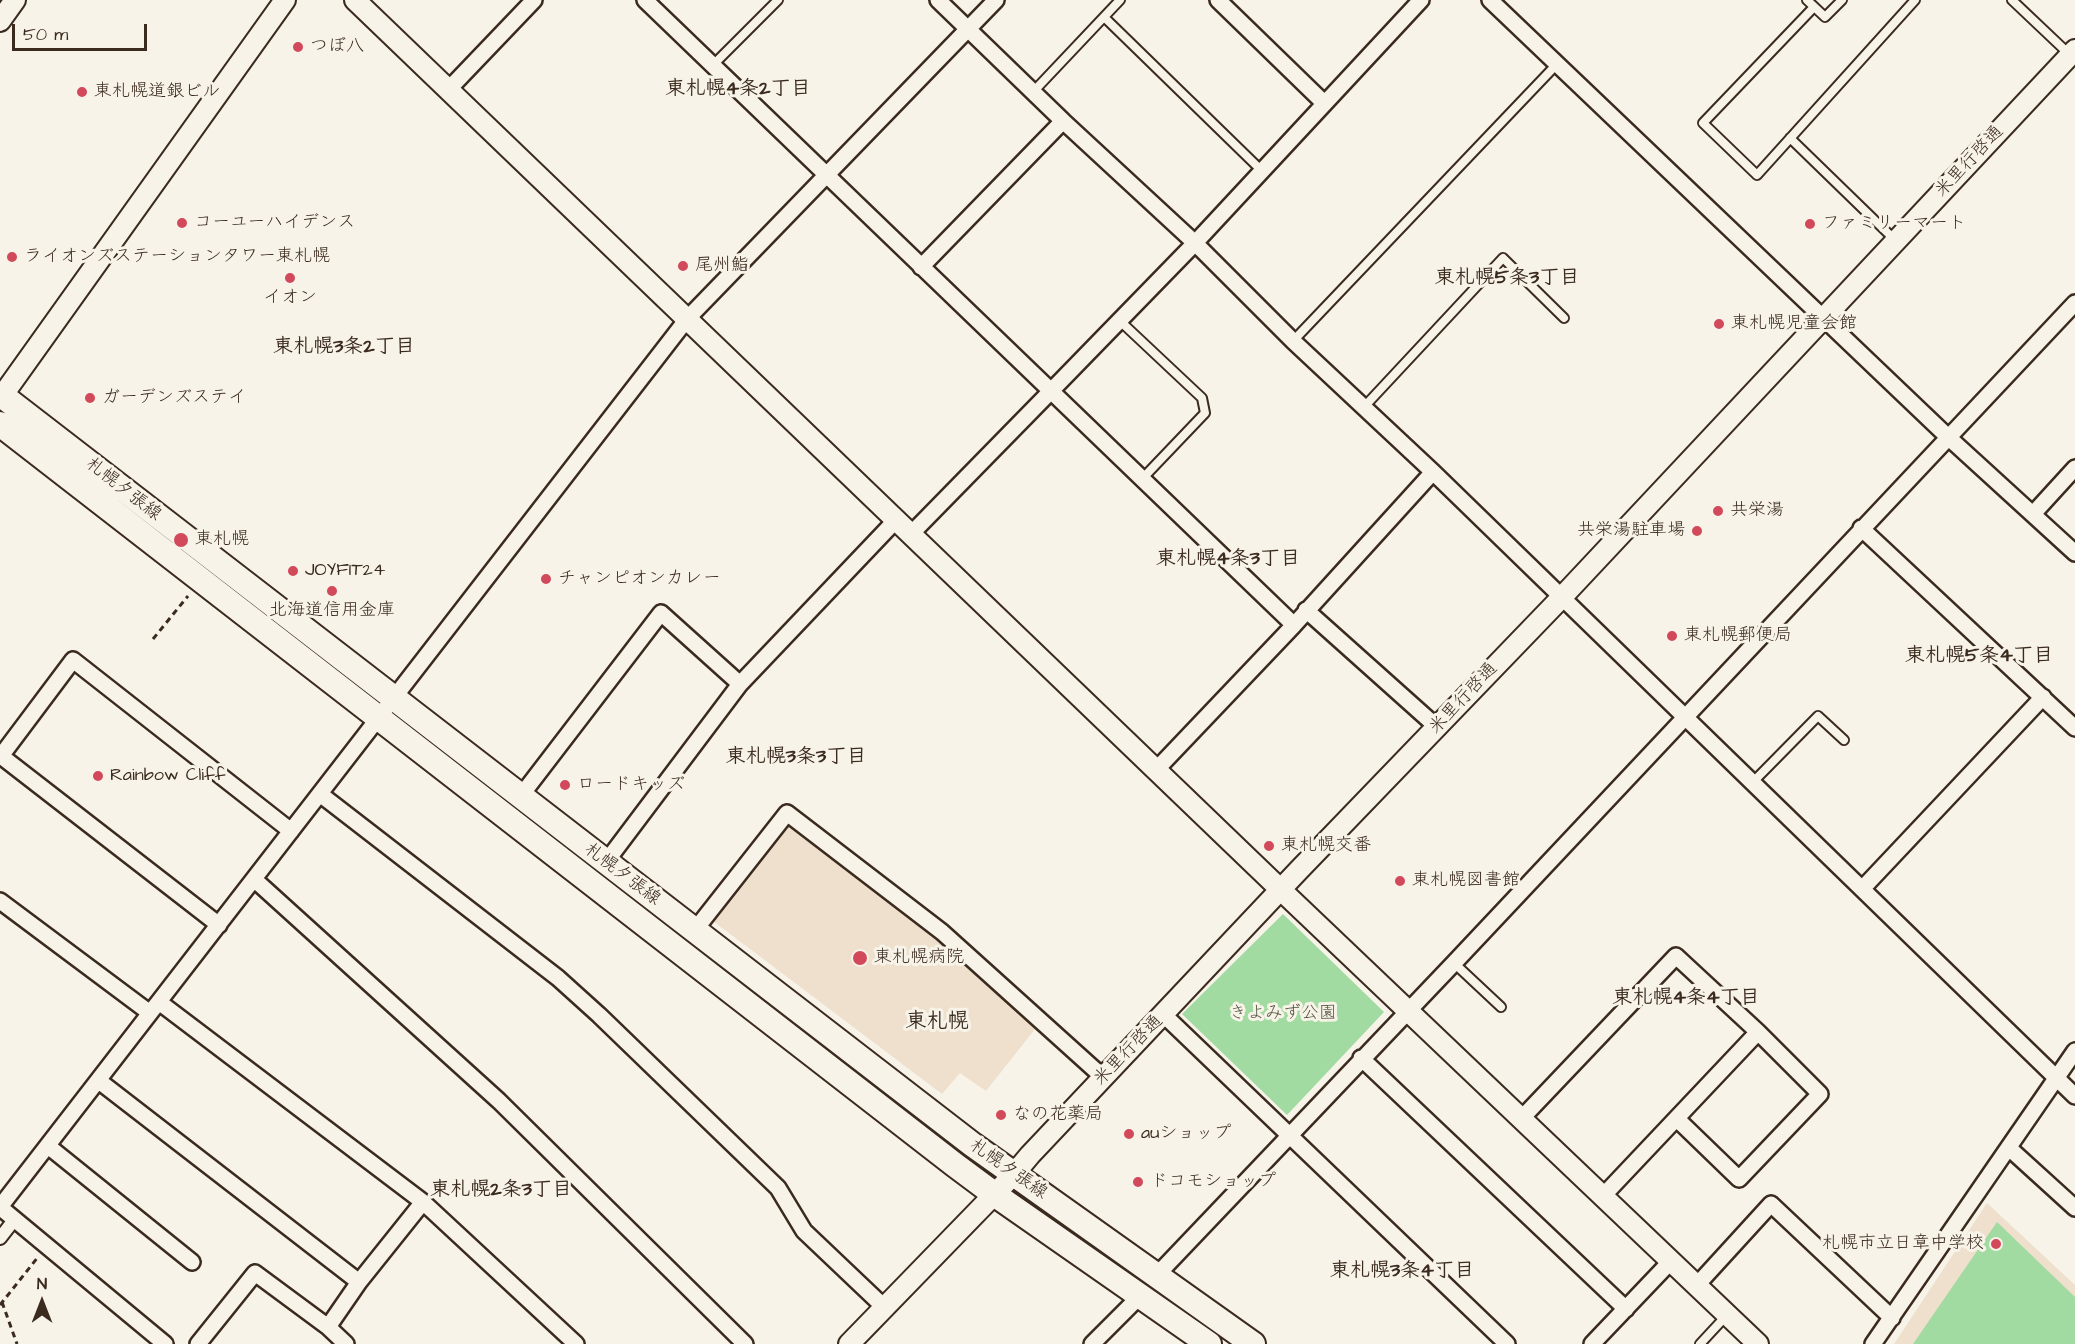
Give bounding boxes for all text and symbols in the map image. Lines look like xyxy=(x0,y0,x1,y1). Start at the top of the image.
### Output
scale bar xyxy=(15,12,150,50)
text: 50 m xyxy=(23,22,68,47)
place label: つぼ八 xyxy=(310,36,364,58)
marker: つぼ八 xyxy=(291,40,305,54)
district label: 東札幌4条2丁目 xyxy=(665,78,811,102)
place label: 東札幌道銀ビル xyxy=(94,81,220,103)
marker: 東札幌道銀ビル xyxy=(75,85,89,99)
street label: 米里行啓通 xyxy=(1931,122,2009,202)
place label: コーユーハイデンス xyxy=(194,212,355,234)
place label: ファミリーマート xyxy=(1822,213,1966,235)
marker: コーユーハイデンス xyxy=(175,216,189,230)
marker: ファミリーマート xyxy=(1803,217,1817,231)
place label: ライオンズステーションタワー東札幌 xyxy=(24,246,330,268)
marker: ライオンズステーションタワー東札幌 xyxy=(5,250,19,264)
place label: 尾州鮨 xyxy=(695,255,749,277)
marker: 尾州鮨 xyxy=(676,259,690,273)
district label: 東札幌5条3丁目 xyxy=(1435,267,1579,291)
marker: イオン xyxy=(283,271,297,285)
place label: イオン xyxy=(263,287,317,309)
place label: 東札幌児童会館 xyxy=(1731,313,1857,335)
marker: 東札幌児童会館 xyxy=(1712,317,1726,331)
district label: 東札幌3条2丁目 xyxy=(273,336,415,360)
place label: ガーデンズステイ xyxy=(102,387,246,409)
marker: ガーデンズステイ xyxy=(83,391,97,405)
street label: 札幌夕張線 xyxy=(81,454,165,526)
place label: 共栄湯 xyxy=(1730,500,1784,522)
marker: 共栄湯 xyxy=(1711,504,1725,518)
place label: 共栄湯駐車場 xyxy=(1577,520,1685,542)
marker: 共栄湯駐車場 xyxy=(1690,524,1704,538)
place label: 東札幌 xyxy=(195,529,249,551)
marker: 東札幌 xyxy=(172,531,190,549)
district label: 東札幌4条3丁目 xyxy=(1156,548,1300,572)
place label: JOYFIT24 xyxy=(305,560,385,582)
marker: JOYFIT24 xyxy=(286,564,300,578)
place label: チャンピオンカレー xyxy=(558,568,721,590)
marker: チャンピオンカレー xyxy=(539,572,553,586)
marker: 北海道信用金庫 xyxy=(325,584,339,598)
place label: 北海道信用金庫 xyxy=(269,600,395,622)
place label: 東札幌郵便局 xyxy=(1684,625,1792,647)
marker: 東札幌郵便局 xyxy=(1665,629,1679,643)
district label: 東札幌5条4丁目 xyxy=(1905,645,2053,669)
street label: 米里行啓通 xyxy=(1425,659,1503,739)
district label: 東札幌3条3丁目 xyxy=(726,746,866,770)
place label: Rainbow Cliff xyxy=(110,765,225,787)
marker: Rainbow Cliff xyxy=(91,769,105,783)
place label: ロードキッズ xyxy=(577,774,685,796)
marker: ロードキッズ xyxy=(558,778,572,792)
place label: 東札幌交番 xyxy=(1281,835,1371,857)
street label: 札幌夕張線 xyxy=(580,839,664,911)
marker: 東札幌交番 xyxy=(1262,839,1276,853)
place label: 東札幌図書館 xyxy=(1412,870,1520,892)
marker: 東札幌図書館 xyxy=(1393,874,1407,888)
place label: 東札幌病院 xyxy=(874,947,964,969)
marker: 東札幌病院 xyxy=(851,949,869,967)
district label: 東札幌4条4丁目 xyxy=(1612,987,1760,1011)
park label: きよみず公園 xyxy=(1229,1003,1337,1025)
district label: 東札幌 xyxy=(906,1010,968,1036)
street label: 米里行啓通 xyxy=(1090,1011,1168,1091)
place label: なの花薬局 xyxy=(1013,1104,1103,1126)
marker: なの花薬局 xyxy=(994,1108,1008,1122)
place label: auショップ xyxy=(1141,1123,1231,1145)
marker: auショップ xyxy=(1122,1127,1136,1141)
street label: 札幌夕張線 xyxy=(965,1135,1051,1205)
place label: ドコモショップ xyxy=(1150,1171,1276,1193)
marker: ドコモショップ xyxy=(1131,1175,1145,1189)
district label: 東札幌2条3丁目 xyxy=(430,1179,572,1203)
place label: 札幌市立日章中学校 xyxy=(1822,1233,1984,1255)
marker: 札幌市立日章中学校 xyxy=(1989,1237,2003,1251)
district label: 東札幌3条4丁目 xyxy=(1330,1260,1474,1284)
north arrow xyxy=(12,1272,72,1332)
text: N xyxy=(37,1273,47,1295)

